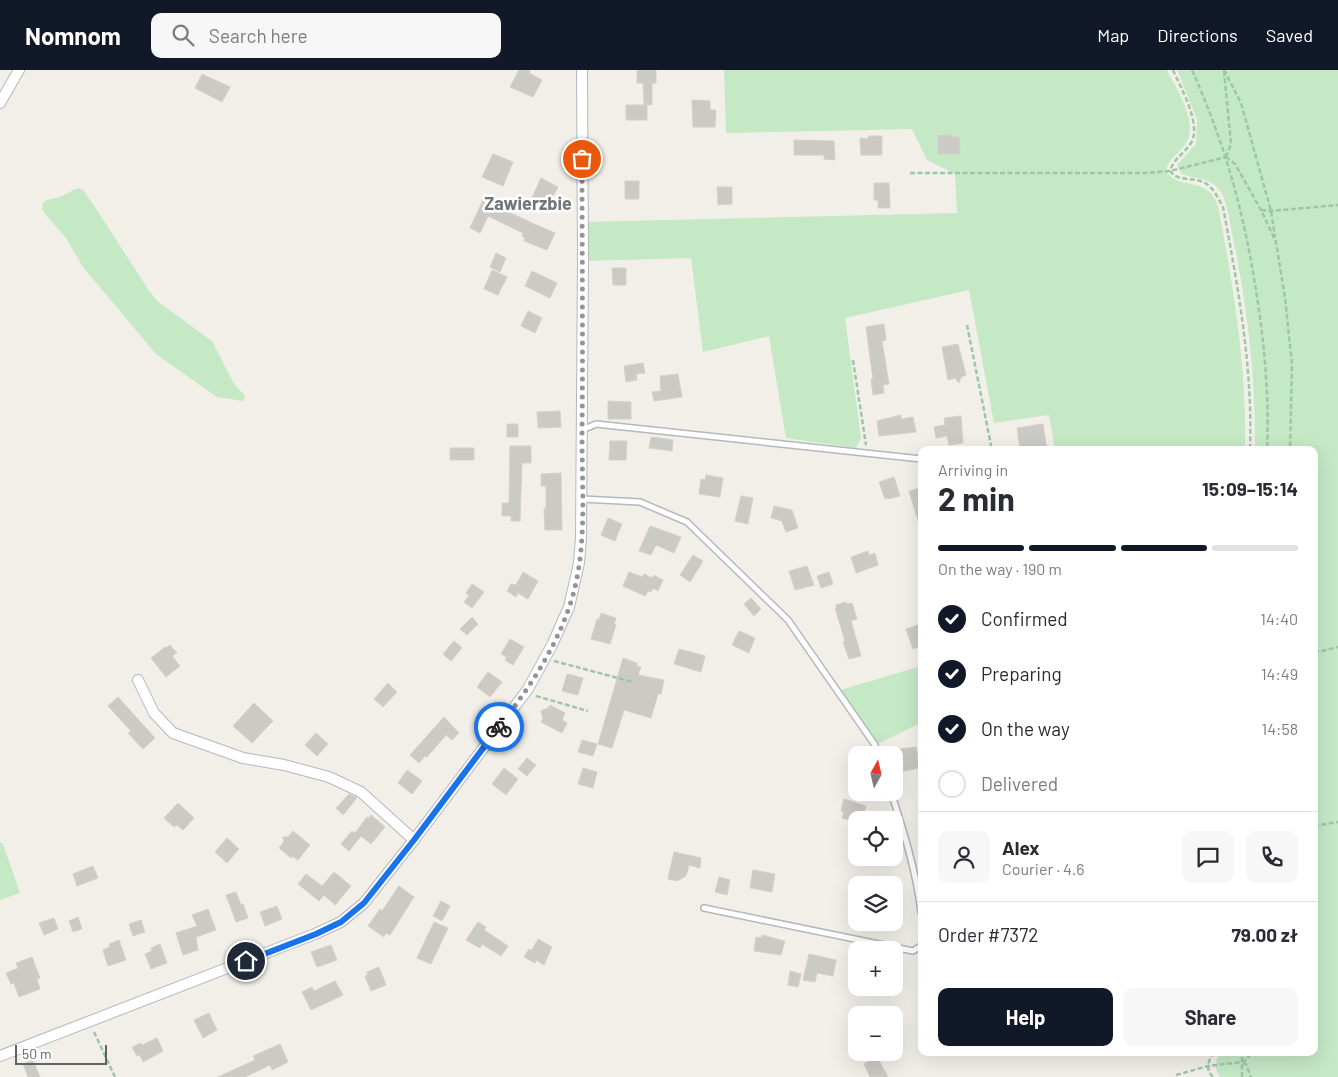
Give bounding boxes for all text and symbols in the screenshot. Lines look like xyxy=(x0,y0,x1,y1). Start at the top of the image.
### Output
search box xyxy=(151,13,501,58)
text: Nomnom xyxy=(25,21,121,50)
icon: search xyxy=(169,21,197,49)
text: Search here xyxy=(209,24,308,47)
text: Map xyxy=(1097,24,1129,46)
text: Directions xyxy=(1157,24,1238,46)
text: Saved xyxy=(1266,24,1313,46)
pin xyxy=(561,138,603,180)
icon: bag xyxy=(568,145,596,173)
district label: Zawierzbie xyxy=(484,192,572,214)
text: Arriving in xyxy=(938,460,1008,479)
text: 15:09–15:14 xyxy=(1202,477,1298,500)
text: 2 min xyxy=(938,479,1015,517)
text: On the way · 190 m xyxy=(938,559,1062,578)
icon: check xyxy=(938,605,966,633)
text: Confirmed xyxy=(981,607,1068,630)
text: 14:40 xyxy=(1260,609,1298,628)
icon: check xyxy=(938,660,966,688)
text: Preparing xyxy=(981,662,1062,685)
text: 14:49 xyxy=(1261,664,1298,683)
courier xyxy=(474,702,524,752)
icon: bike xyxy=(485,713,513,741)
icon: check xyxy=(938,715,966,743)
text: On the way xyxy=(981,717,1070,740)
text: 14:58 xyxy=(1262,719,1298,738)
north arrow xyxy=(848,746,902,801)
map controls xyxy=(848,746,903,1061)
text: Delivered xyxy=(981,772,1058,795)
button: locate xyxy=(848,811,903,866)
button: person xyxy=(938,831,990,883)
button: chat xyxy=(1182,831,1234,883)
button: phone xyxy=(1246,831,1298,883)
text: Alex xyxy=(1002,836,1040,859)
text: Courier · 4.6 xyxy=(1002,859,1085,878)
button: layers xyxy=(848,876,903,931)
text: Order #7372 xyxy=(938,923,1038,946)
text: 79.00 zł xyxy=(1231,923,1298,946)
pin xyxy=(225,940,267,982)
button: + xyxy=(848,941,903,996)
icon: home xyxy=(232,947,260,975)
button: Help xyxy=(938,988,1113,1046)
button: Share xyxy=(1123,988,1298,1046)
button: − xyxy=(848,1006,903,1061)
scale bar xyxy=(15,1042,108,1065)
text: 50 m xyxy=(22,1045,51,1062)

